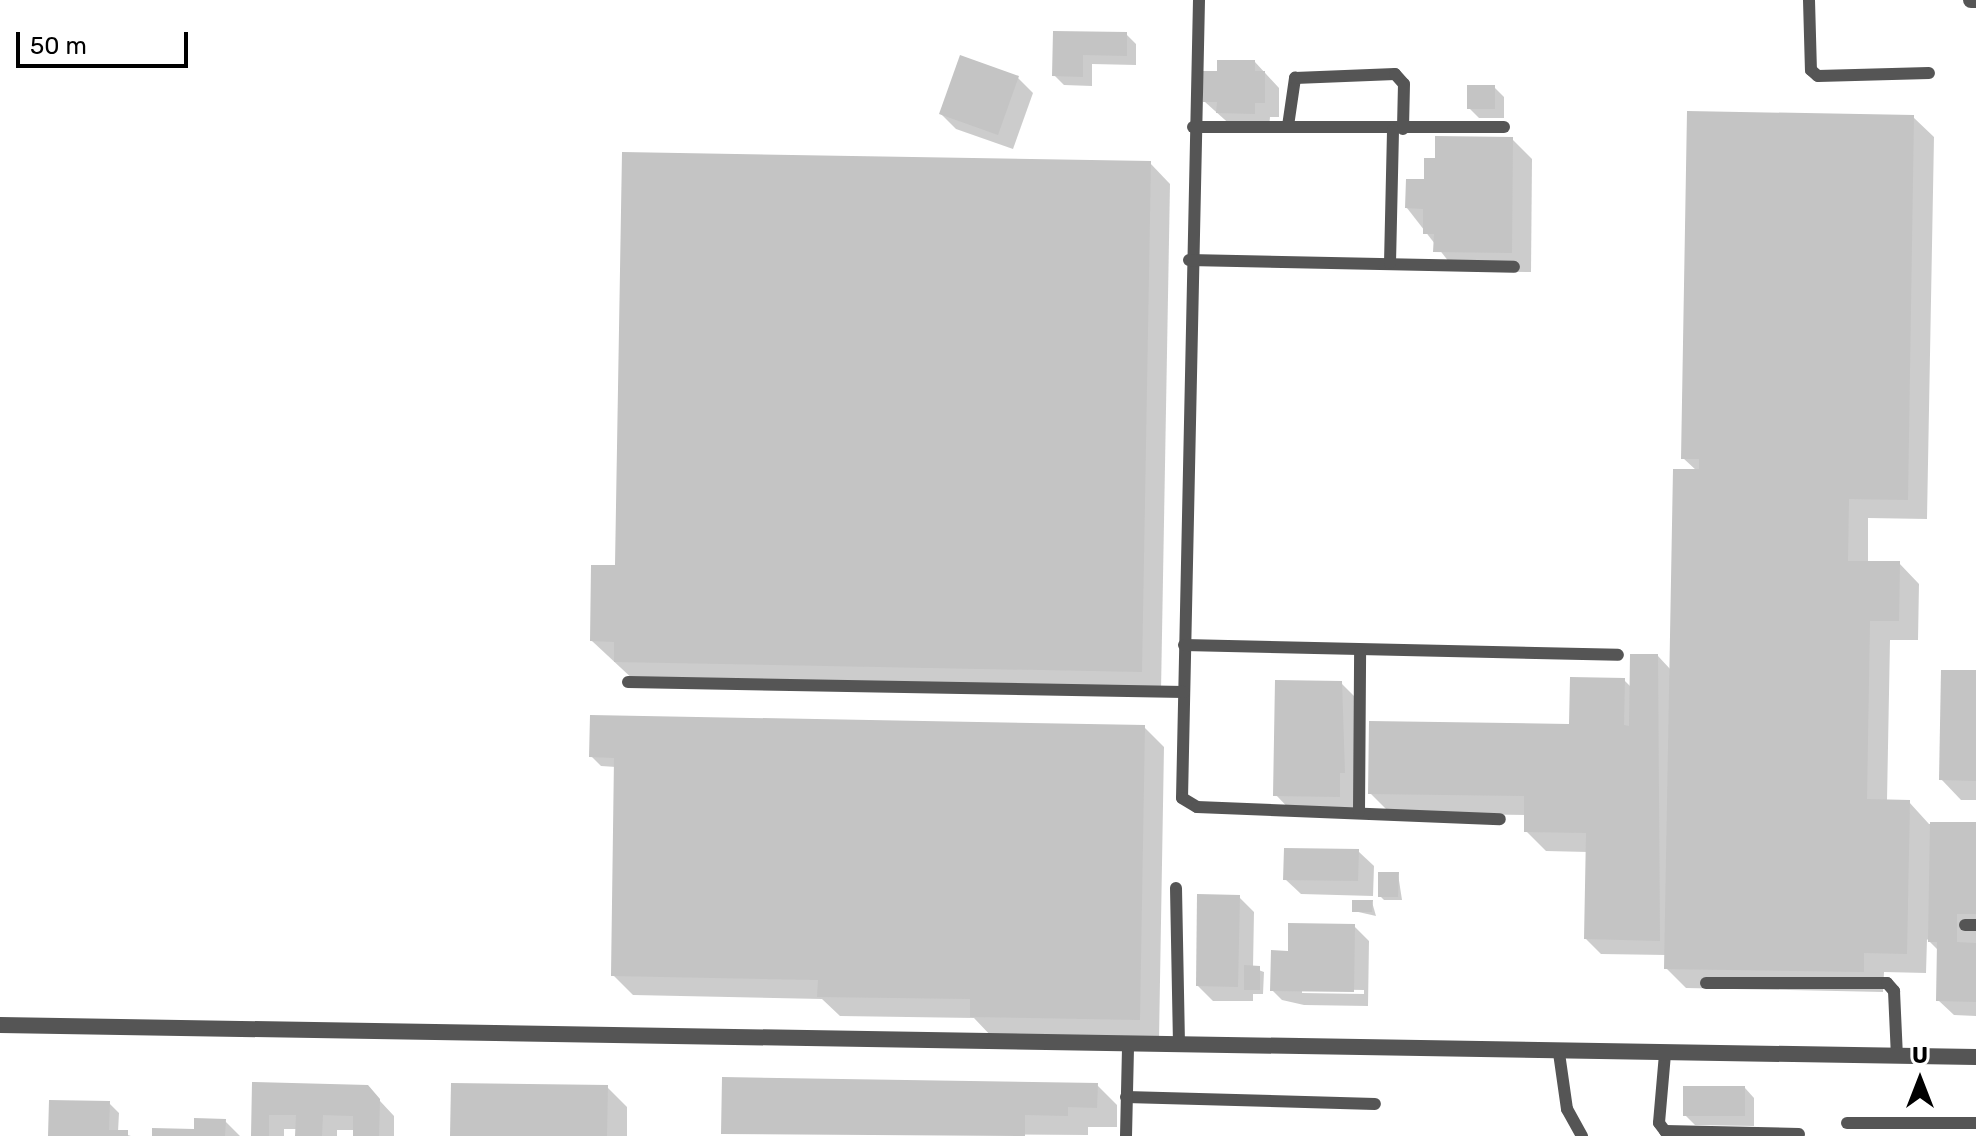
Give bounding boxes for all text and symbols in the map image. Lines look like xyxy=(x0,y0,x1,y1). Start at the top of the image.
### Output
scale bar xyxy=(20,16,192,66)
text: 50 m xyxy=(30,32,87,60)
north arrow xyxy=(1880,1040,1960,1120)
text: U xyxy=(1912,1042,1928,1069)

